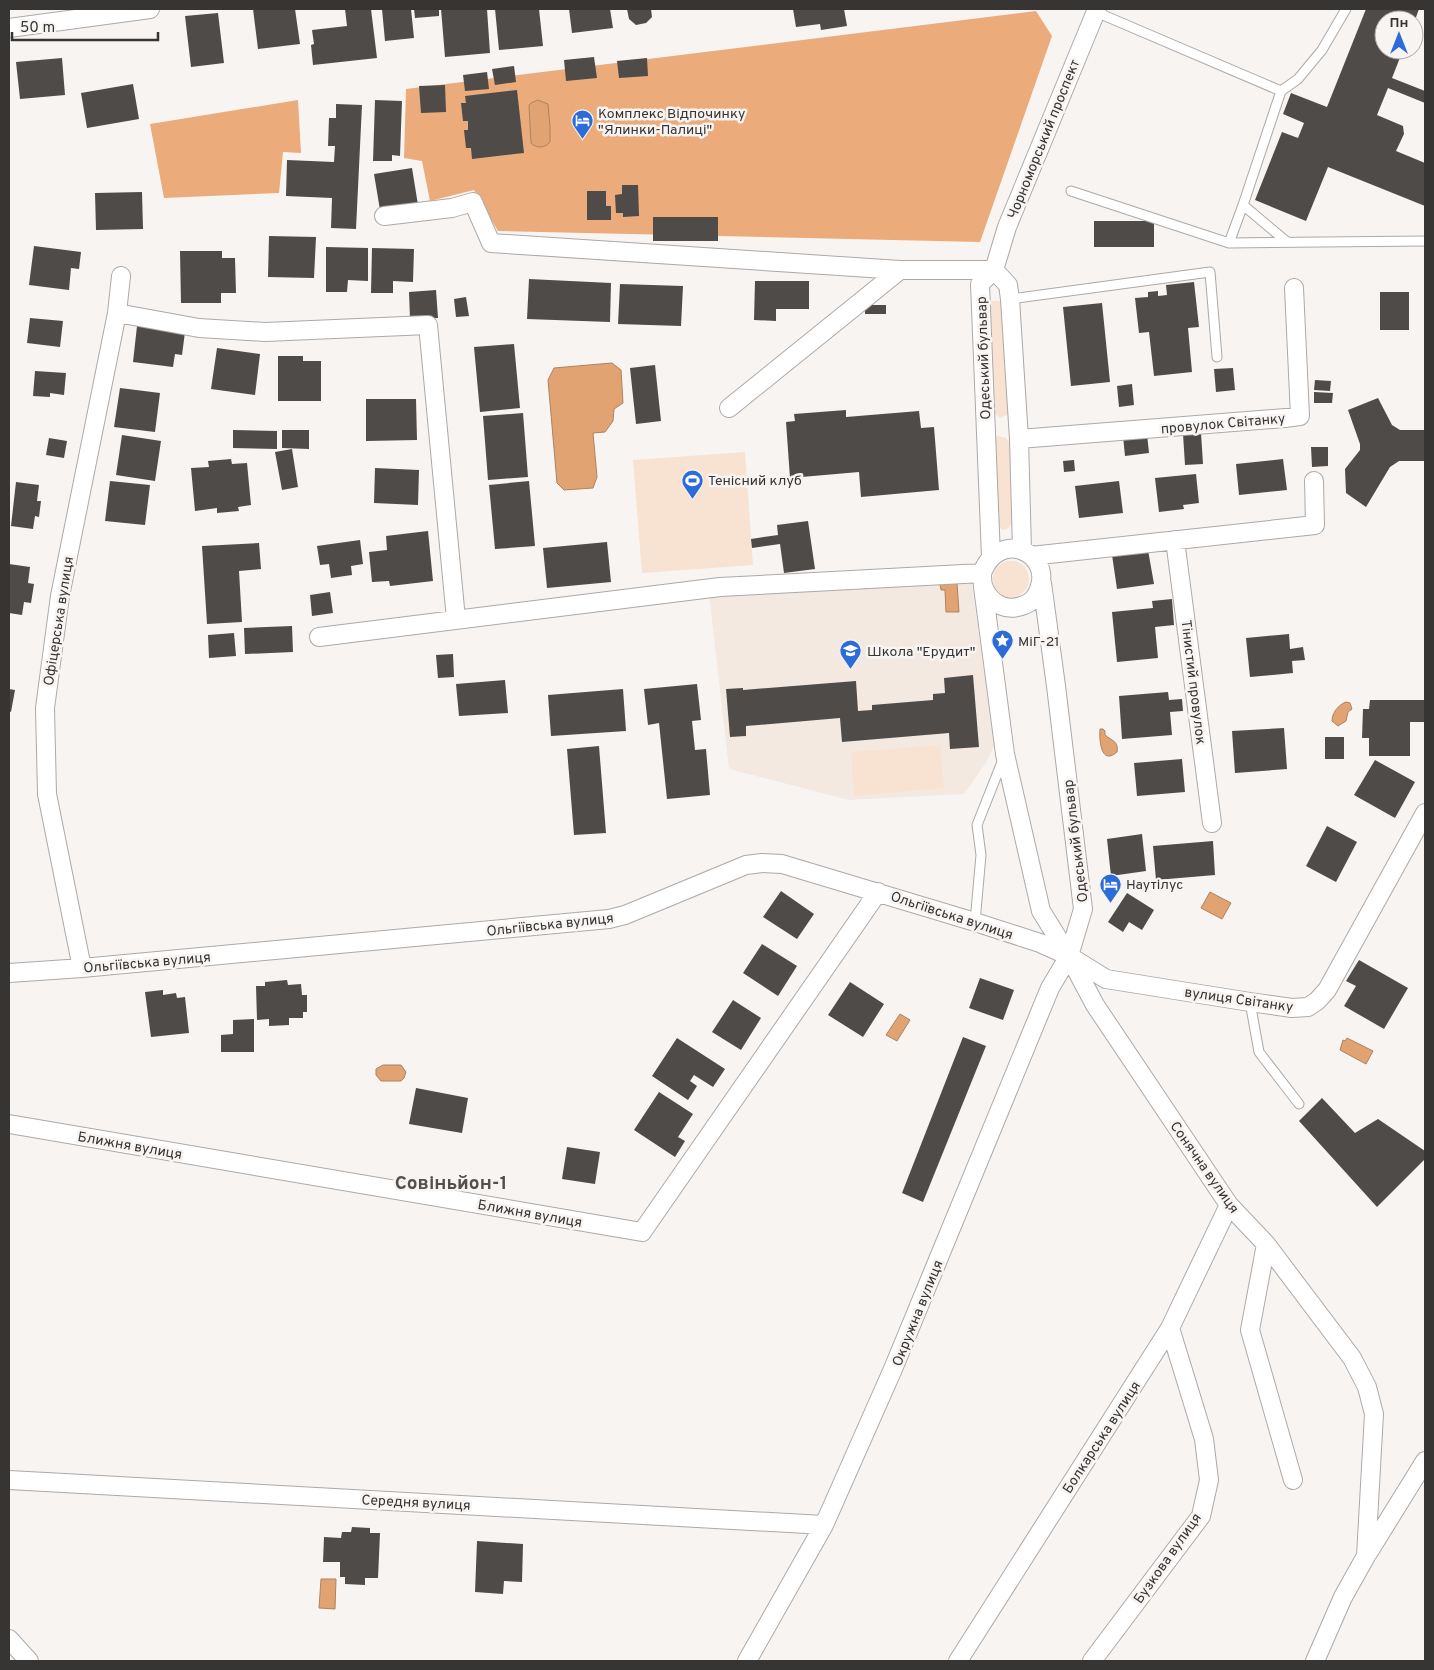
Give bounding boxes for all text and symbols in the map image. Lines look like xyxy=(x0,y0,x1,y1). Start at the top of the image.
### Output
scale bar xyxy=(12,10,159,42)
north arrow xyxy=(1374,10,1424,60)
text: Пн xyxy=(1390,15,1408,32)
text: 50 m xyxy=(20,19,55,38)
street label: Чорноморський проспект xyxy=(1005,57,1084,222)
place label: Комплекс Відпочинку "Ялинки-Палиці" xyxy=(598,106,745,139)
hotel icon: Комплекс Відпочинку "Ялинки-Палиці" xyxy=(570,109,594,140)
street label: Одеський бульвар xyxy=(974,296,995,420)
street label: провулок Світанку xyxy=(1160,411,1286,438)
sports icon: Тенісний клуб xyxy=(680,468,704,499)
place label: Тенісний клуб xyxy=(708,473,802,490)
street label: Офіцерська вулиця xyxy=(41,555,78,687)
street label: Тінистий провулок xyxy=(1176,619,1209,745)
place icon: МіГ-21 xyxy=(990,629,1014,660)
place label: МіГ-21 xyxy=(1018,634,1059,651)
school or university icon: Школа "Ерудит" xyxy=(839,639,863,670)
place label: Школа "Ерудит" xyxy=(867,644,975,661)
street label: Одеський бульвар xyxy=(1061,778,1092,903)
hotel icon: Наутілус xyxy=(1098,872,1122,903)
place label: Наутілус xyxy=(1126,877,1183,894)
street label: Ольгіївська вулиця xyxy=(888,889,1015,944)
street label: Ольгіївська вулиця xyxy=(486,910,615,941)
street label: Ольгіївська вулиця xyxy=(83,949,212,978)
street label: вулиця Світанку xyxy=(1183,984,1294,1017)
street label: Сонячна вулиця xyxy=(1166,1119,1242,1217)
street label: Ближня вулиця xyxy=(76,1129,183,1164)
district label: Совіньйон-1 xyxy=(395,1172,507,1196)
street label: Ближня вулиця xyxy=(476,1197,583,1232)
street label: Окружна вулиця xyxy=(889,1258,947,1369)
street label: Болкарська вулиця xyxy=(1060,1378,1145,1497)
street label: Середня вулиця xyxy=(361,1492,471,1515)
street label: Бузкова вулиця xyxy=(1131,1510,1206,1607)

